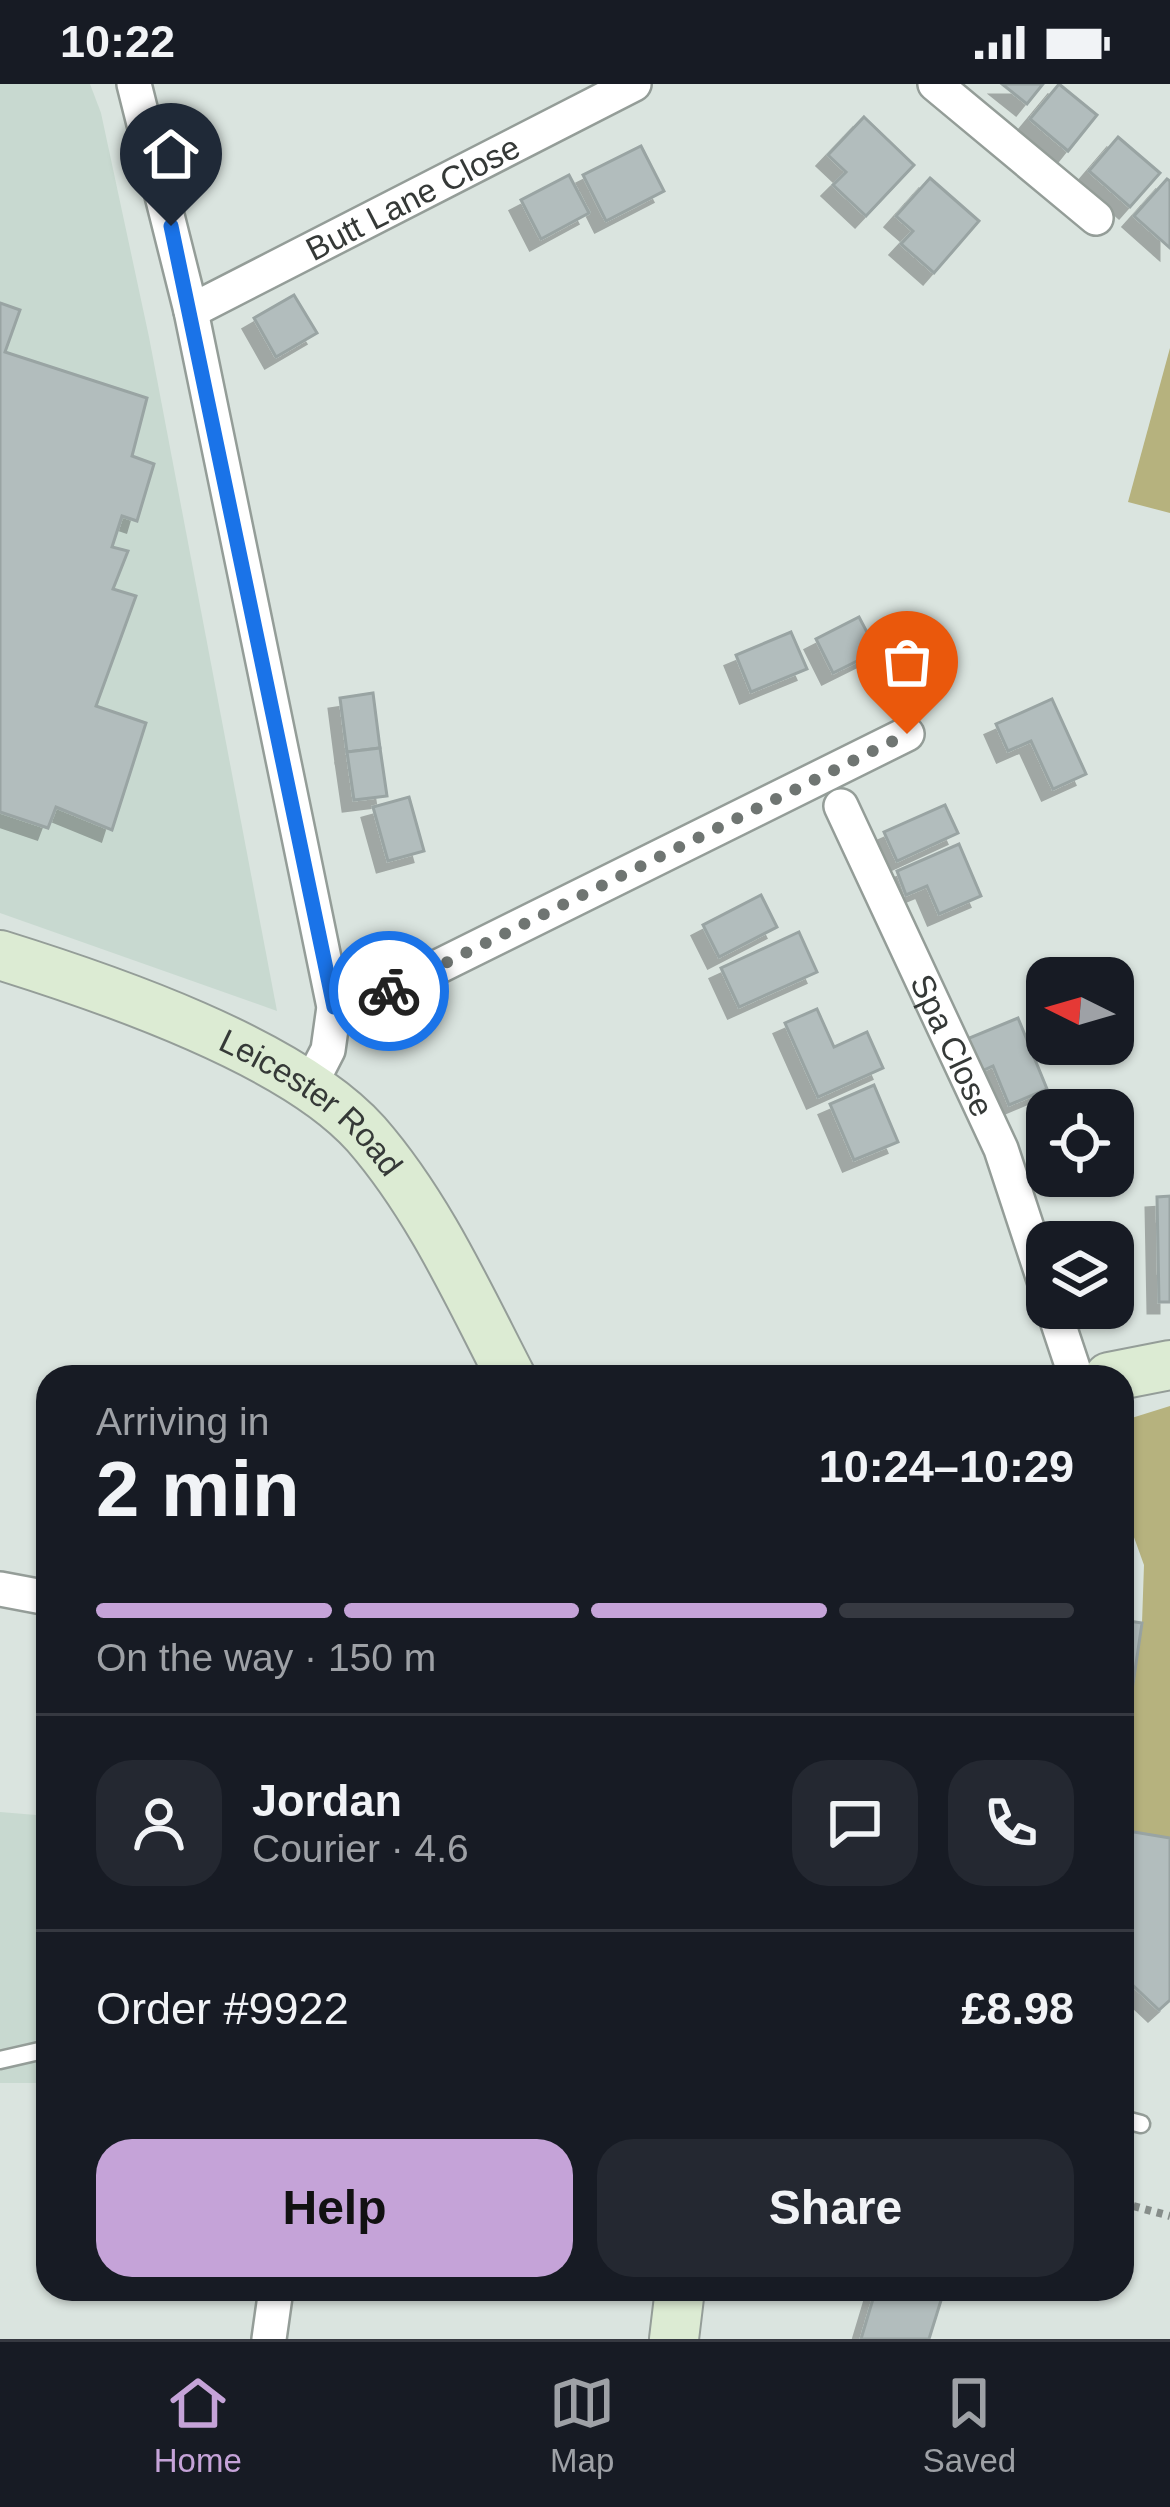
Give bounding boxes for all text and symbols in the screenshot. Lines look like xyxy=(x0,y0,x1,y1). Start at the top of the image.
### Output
text: 10:22 xyxy=(60,16,175,67)
pin xyxy=(120,103,222,226)
icon: home xyxy=(138,121,204,187)
street label: Butt Lane Close xyxy=(300,128,526,268)
pin xyxy=(856,611,958,734)
icon: bag xyxy=(874,629,940,695)
courier xyxy=(329,931,449,1051)
north arrow xyxy=(1026,957,1134,1065)
map controls xyxy=(1026,957,1134,1329)
icon: bike xyxy=(356,958,422,1024)
street label: Spa Close xyxy=(903,969,1001,1122)
street label: Leicester Road xyxy=(214,1022,410,1183)
button: locate xyxy=(1026,1089,1134,1197)
button: layers xyxy=(1026,1221,1134,1329)
text: Arriving in xyxy=(96,1400,269,1443)
text: 10:24–10:29 xyxy=(819,1441,1074,1492)
text: 2 min xyxy=(96,1445,300,1533)
text: On the way · 150 m xyxy=(96,1636,436,1679)
button: person xyxy=(96,1760,222,1886)
button: chat xyxy=(792,1760,918,1886)
button: phone xyxy=(948,1760,1074,1886)
text: Jordan xyxy=(252,1775,402,1826)
text: Courier · 4.6 xyxy=(252,1827,469,1870)
text: Order #9922 xyxy=(96,1983,349,2034)
text: £8.98 xyxy=(961,1983,1074,2034)
button: Help xyxy=(96,2139,573,2277)
button: Share xyxy=(597,2139,1074,2277)
tab: Home xyxy=(154,2370,242,2480)
tab: Map xyxy=(549,2370,615,2480)
tab: Saved xyxy=(923,2370,1016,2480)

